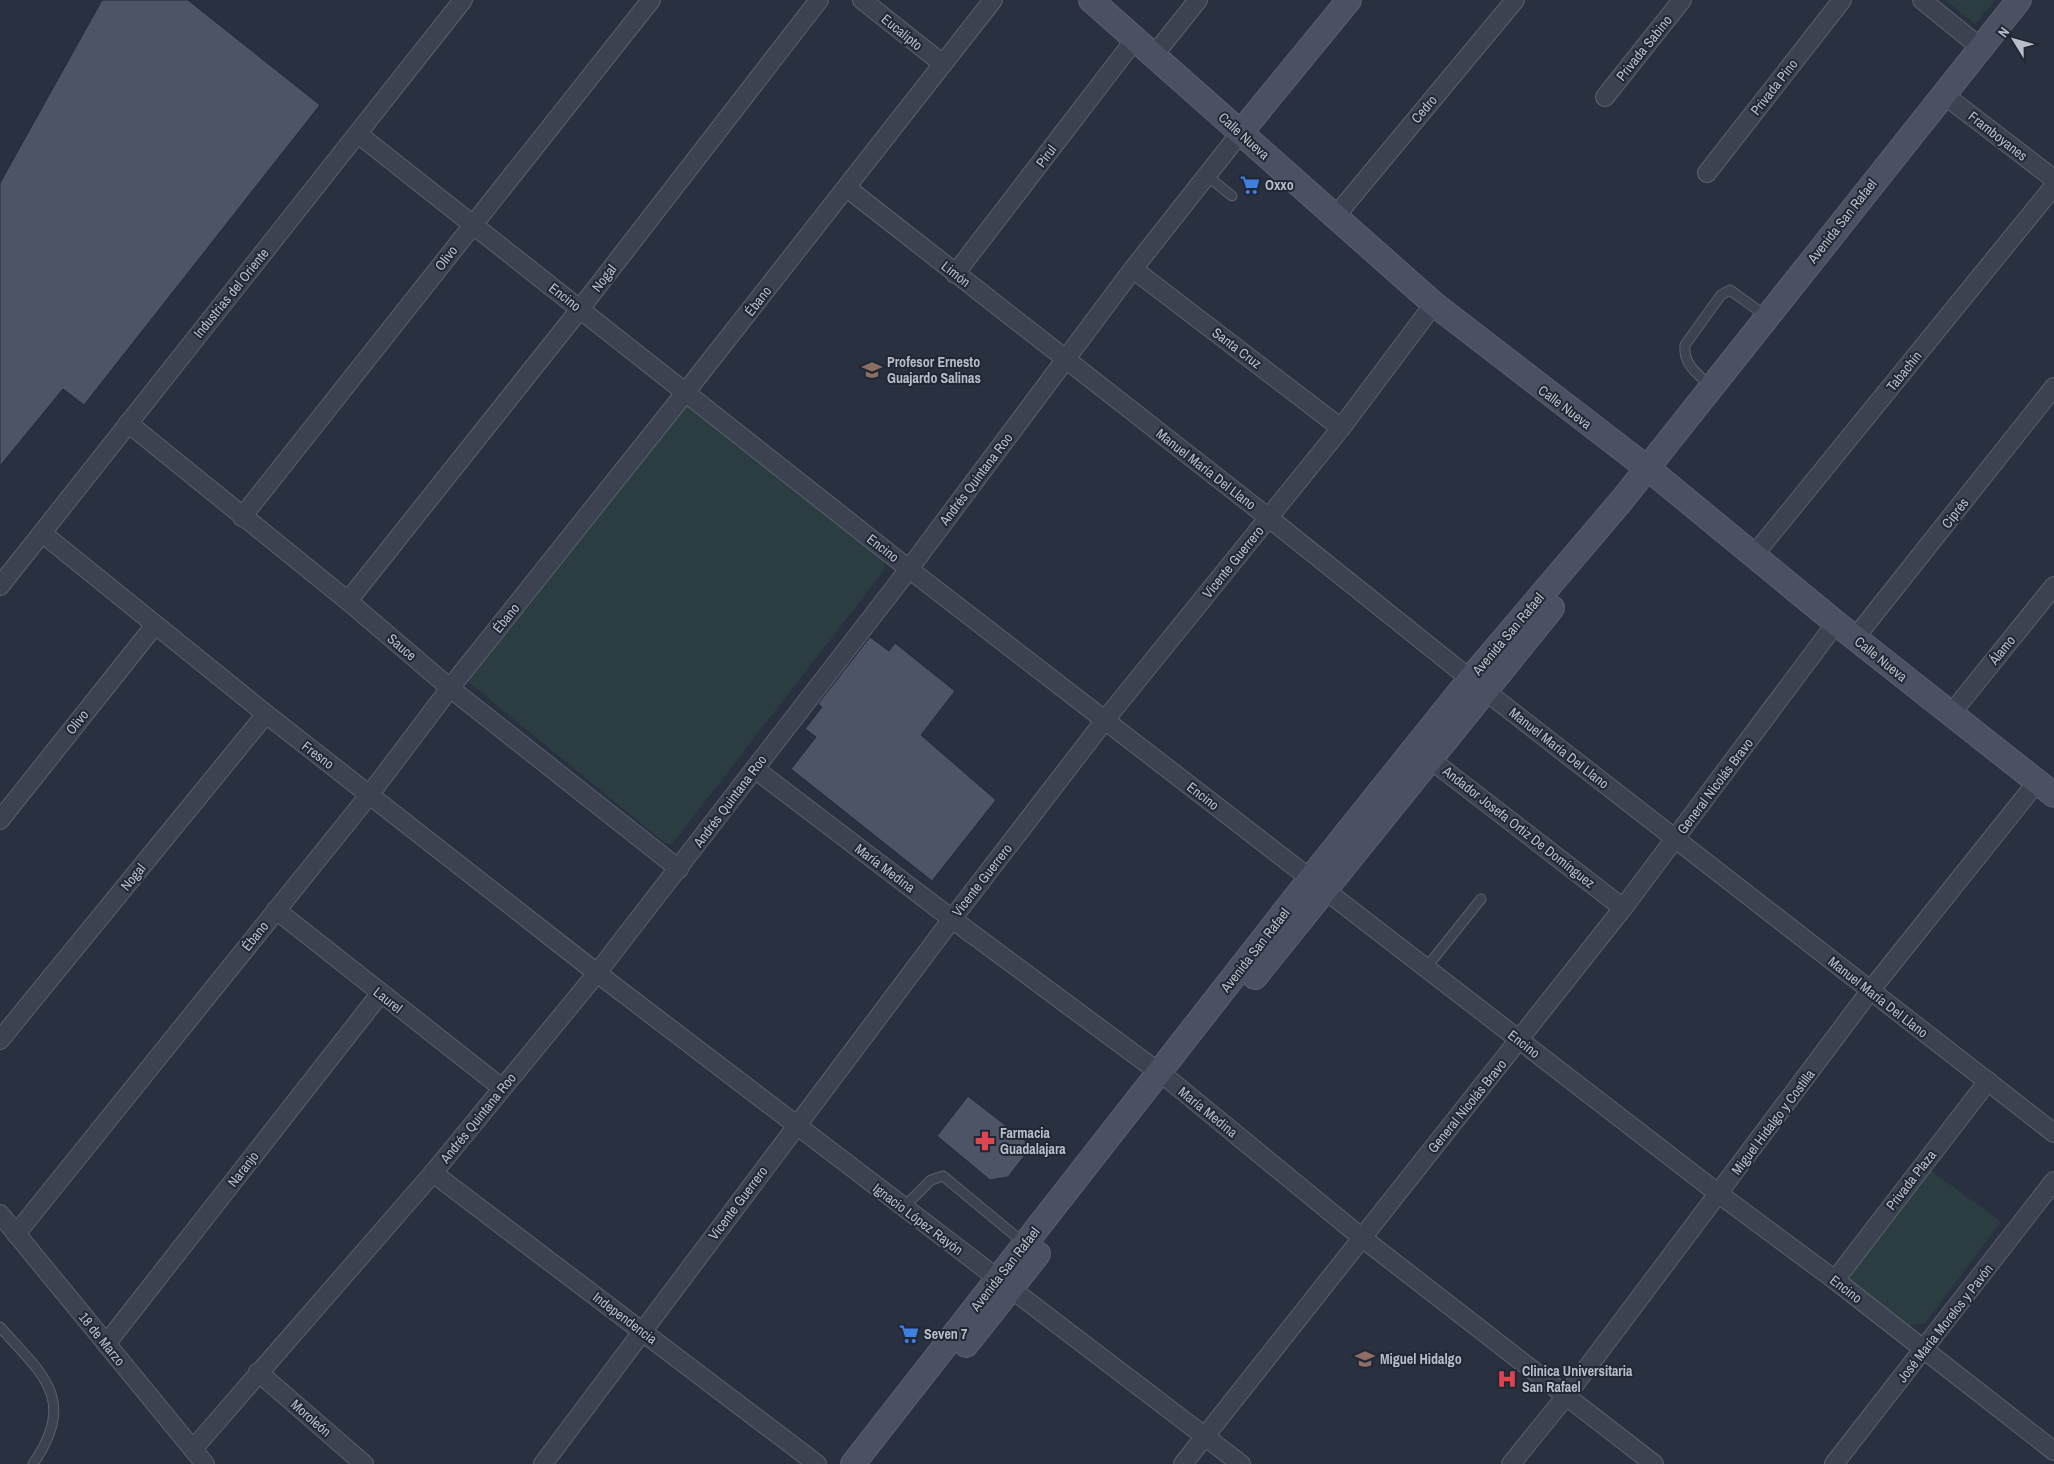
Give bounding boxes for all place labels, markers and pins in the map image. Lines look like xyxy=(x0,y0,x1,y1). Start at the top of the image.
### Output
supermarket icon: Oxxo xyxy=(1239,174,1261,196)
place label: Oxxo xyxy=(1265,176,1294,194)
place label: Profesor Ernesto Guajardo Salinas xyxy=(887,353,981,387)
school or university icon: Profesor Ernesto Guajardo Salinas xyxy=(861,359,883,381)
place label: Farmacia Guadalajara xyxy=(1000,1124,1066,1158)
pharmacy icon: Farmacia Guadalajara xyxy=(974,1130,996,1152)
supermarket icon: Seven 7 xyxy=(898,1323,920,1345)
place label: Seven 7 xyxy=(924,1325,968,1343)
school or university icon: Miguel Hidalgo xyxy=(1354,1348,1376,1370)
place label: Miguel Hidalgo xyxy=(1380,1350,1462,1368)
place label: Clinica Universitaria San Rafael xyxy=(1522,1362,1633,1396)
hospital icon: Clinica Universitaria San Rafael xyxy=(1496,1368,1518,1390)

